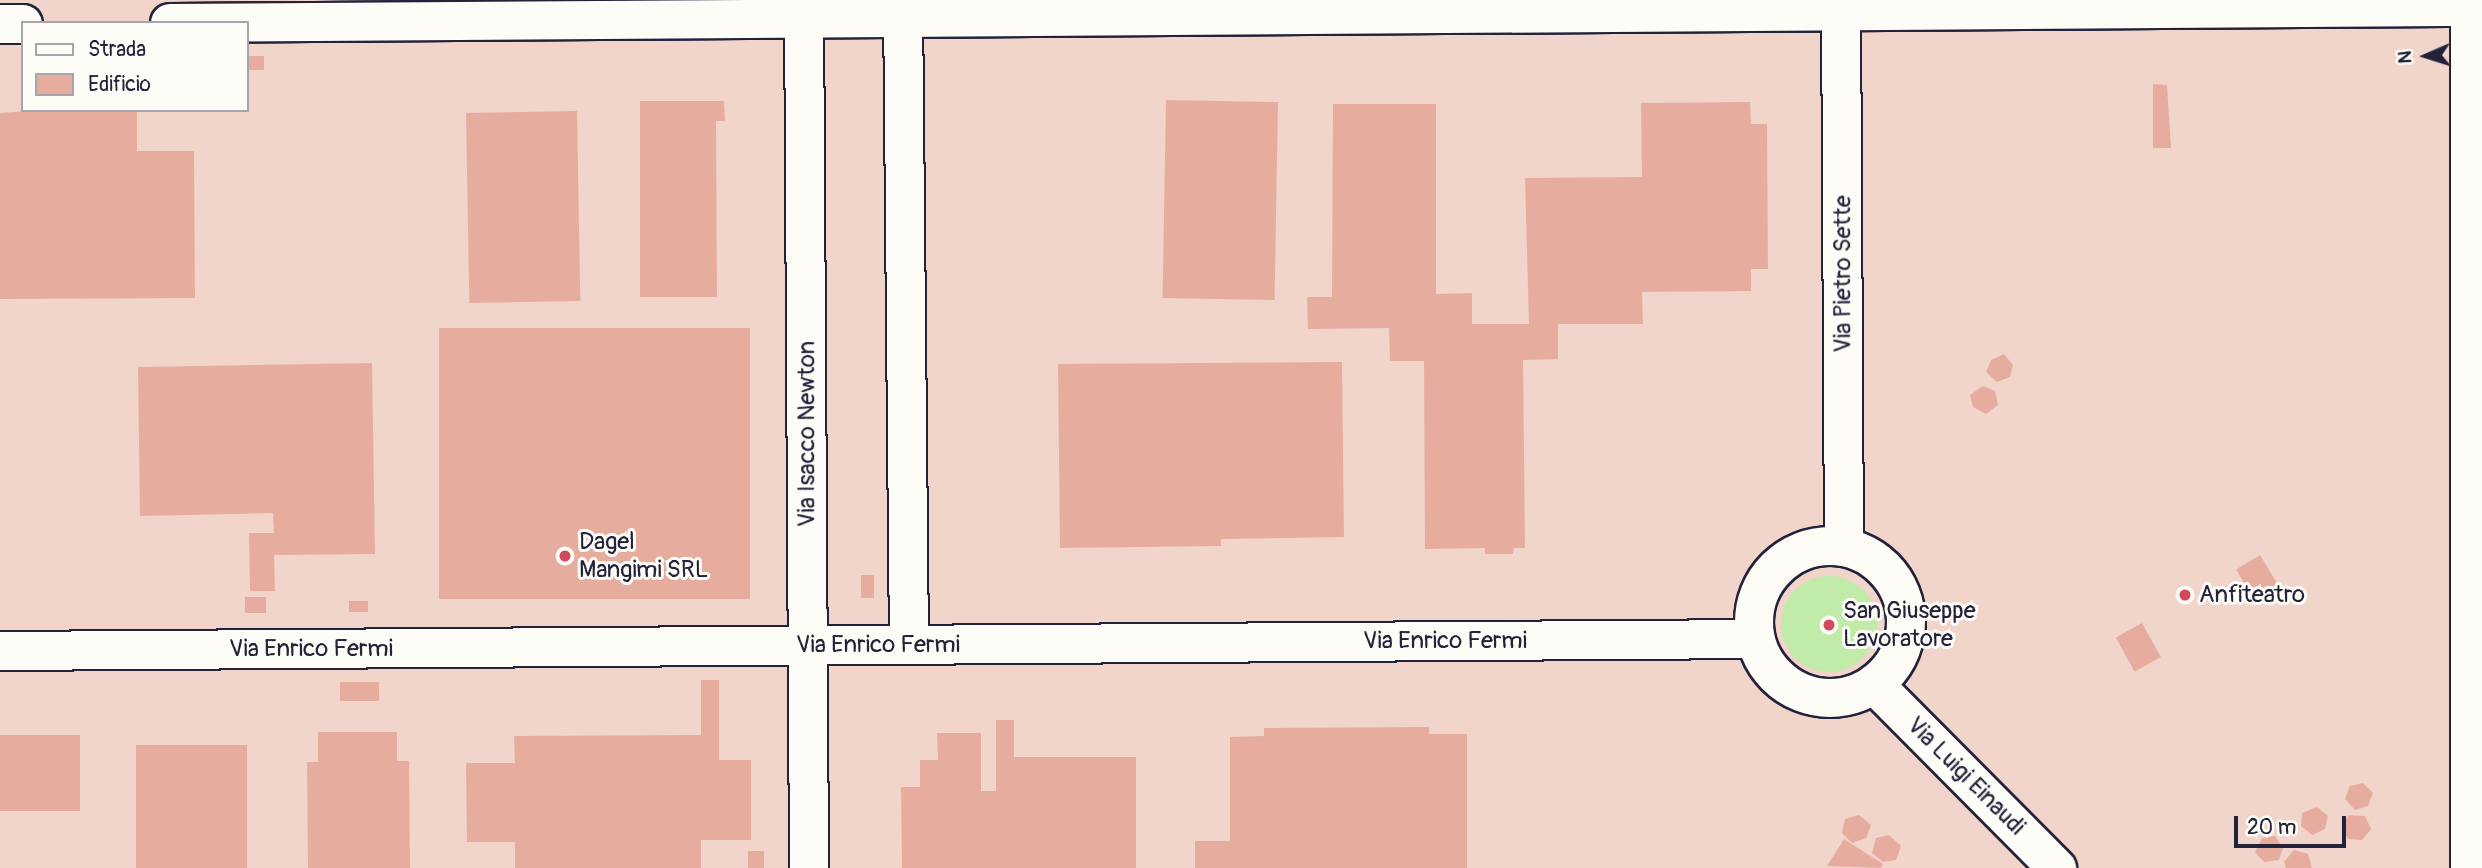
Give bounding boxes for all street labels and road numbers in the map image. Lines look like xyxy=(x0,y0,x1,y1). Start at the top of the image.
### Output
street label: Via Pietro Sette xyxy=(1829,195,1857,353)
street label: Via Isacco Newton xyxy=(793,341,821,527)
street label: Via Enrico Fermi xyxy=(1363,627,1527,655)
street label: Via Enrico Fermi xyxy=(796,631,960,659)
street label: Via Enrico Fermi xyxy=(229,635,393,663)
street label: Via Luigi Einaudi xyxy=(1901,711,2031,841)

